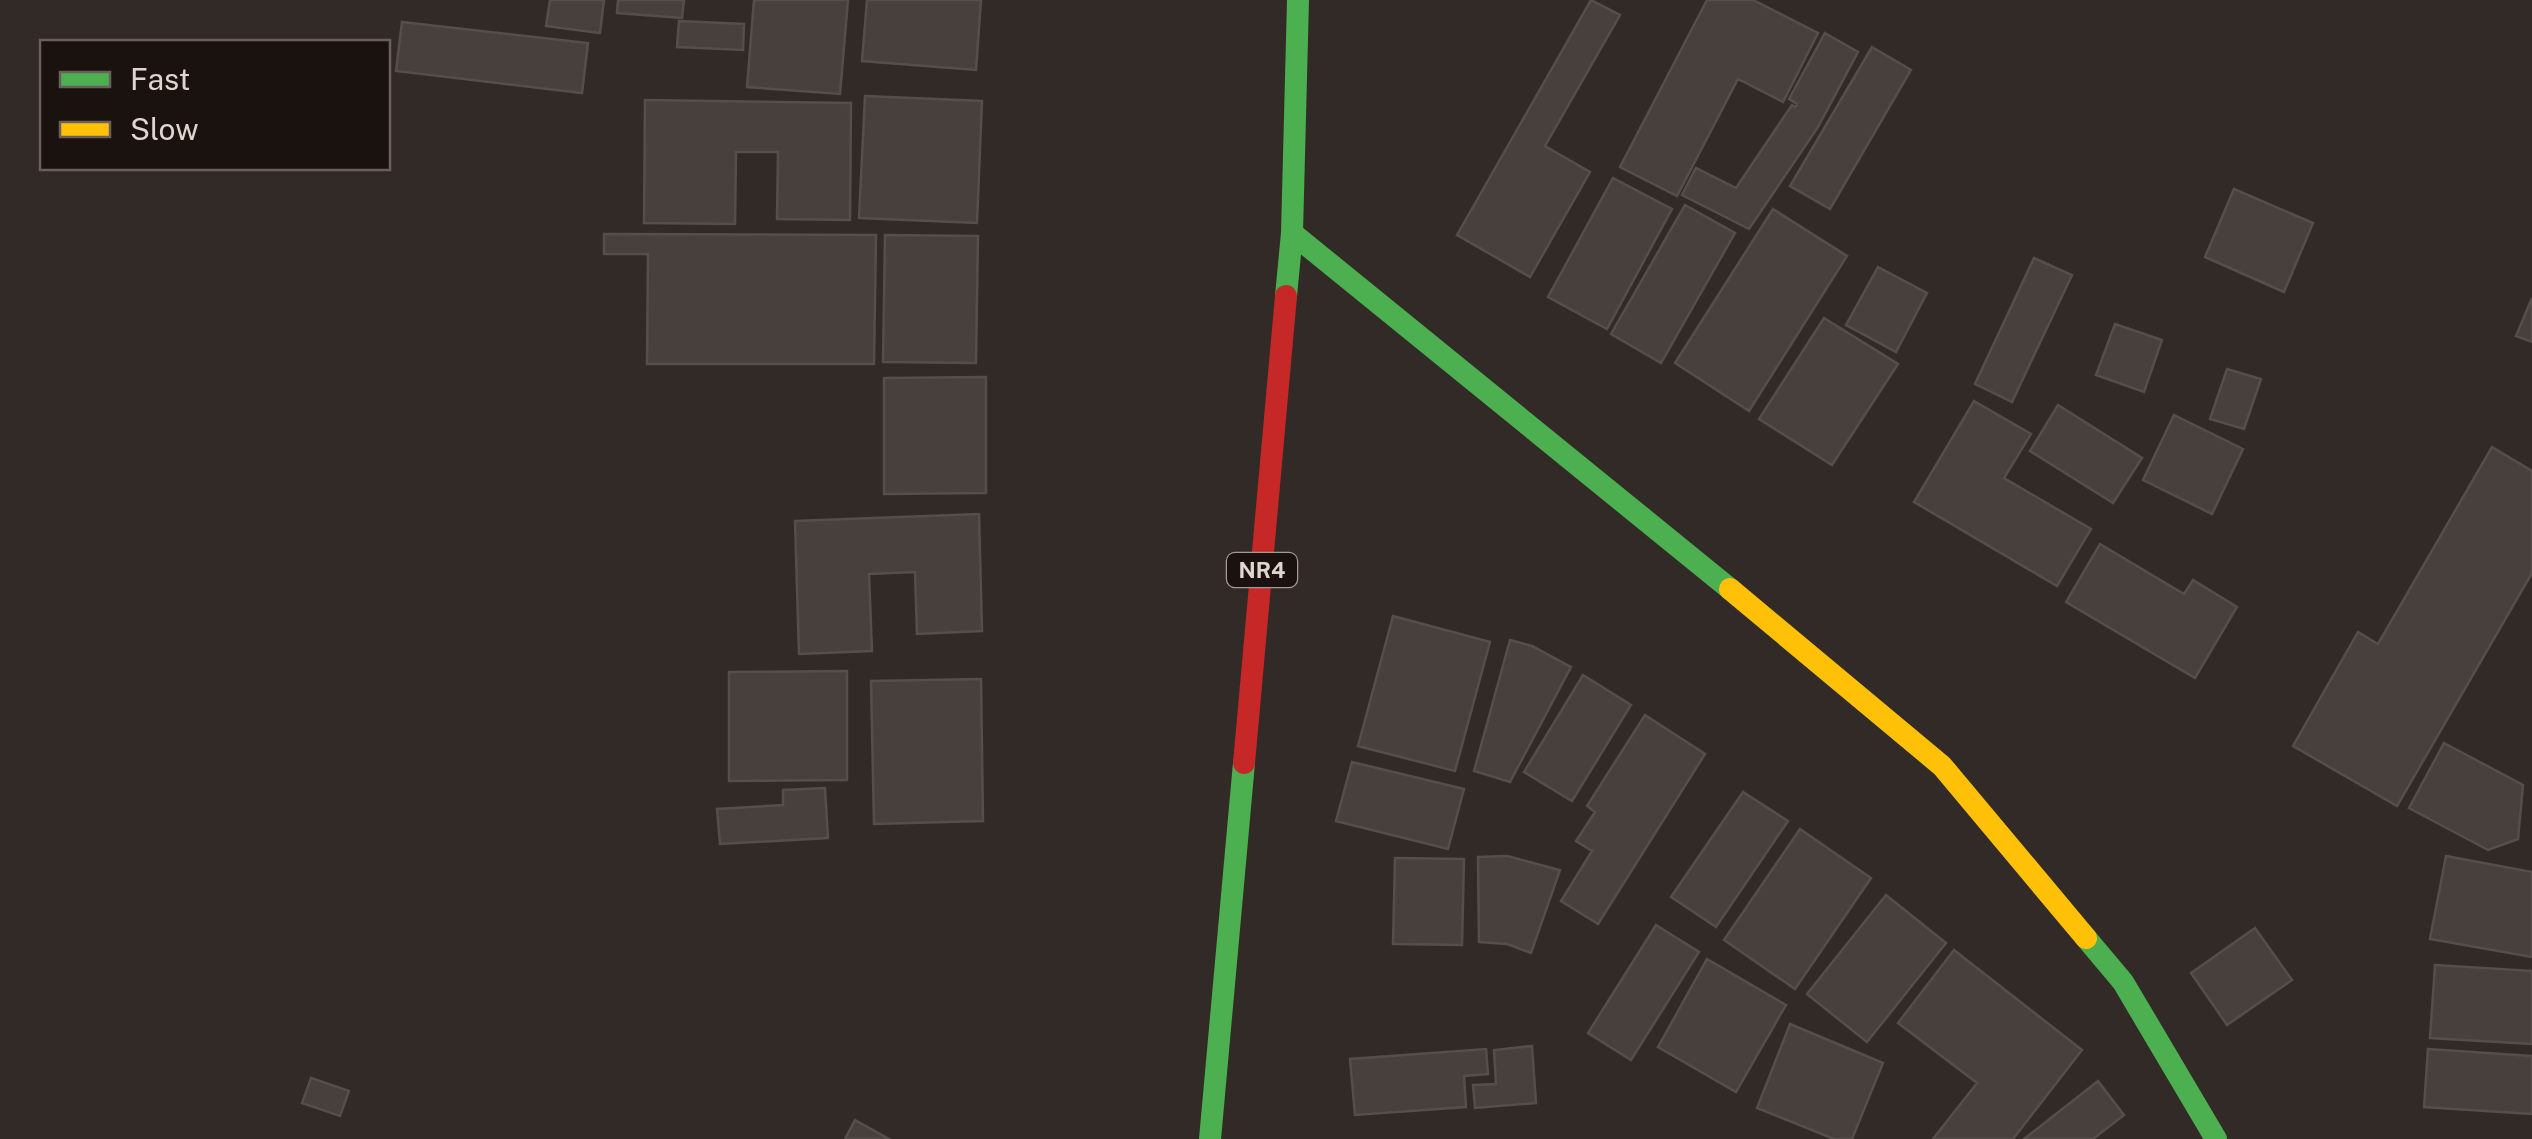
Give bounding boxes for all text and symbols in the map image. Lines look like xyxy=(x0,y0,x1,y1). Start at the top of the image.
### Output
legend xyxy=(40,40,390,170)
text: Fast xyxy=(130,61,190,97)
text: Slow xyxy=(130,111,199,147)
road number: NR4 xyxy=(1227,553,1297,587)

